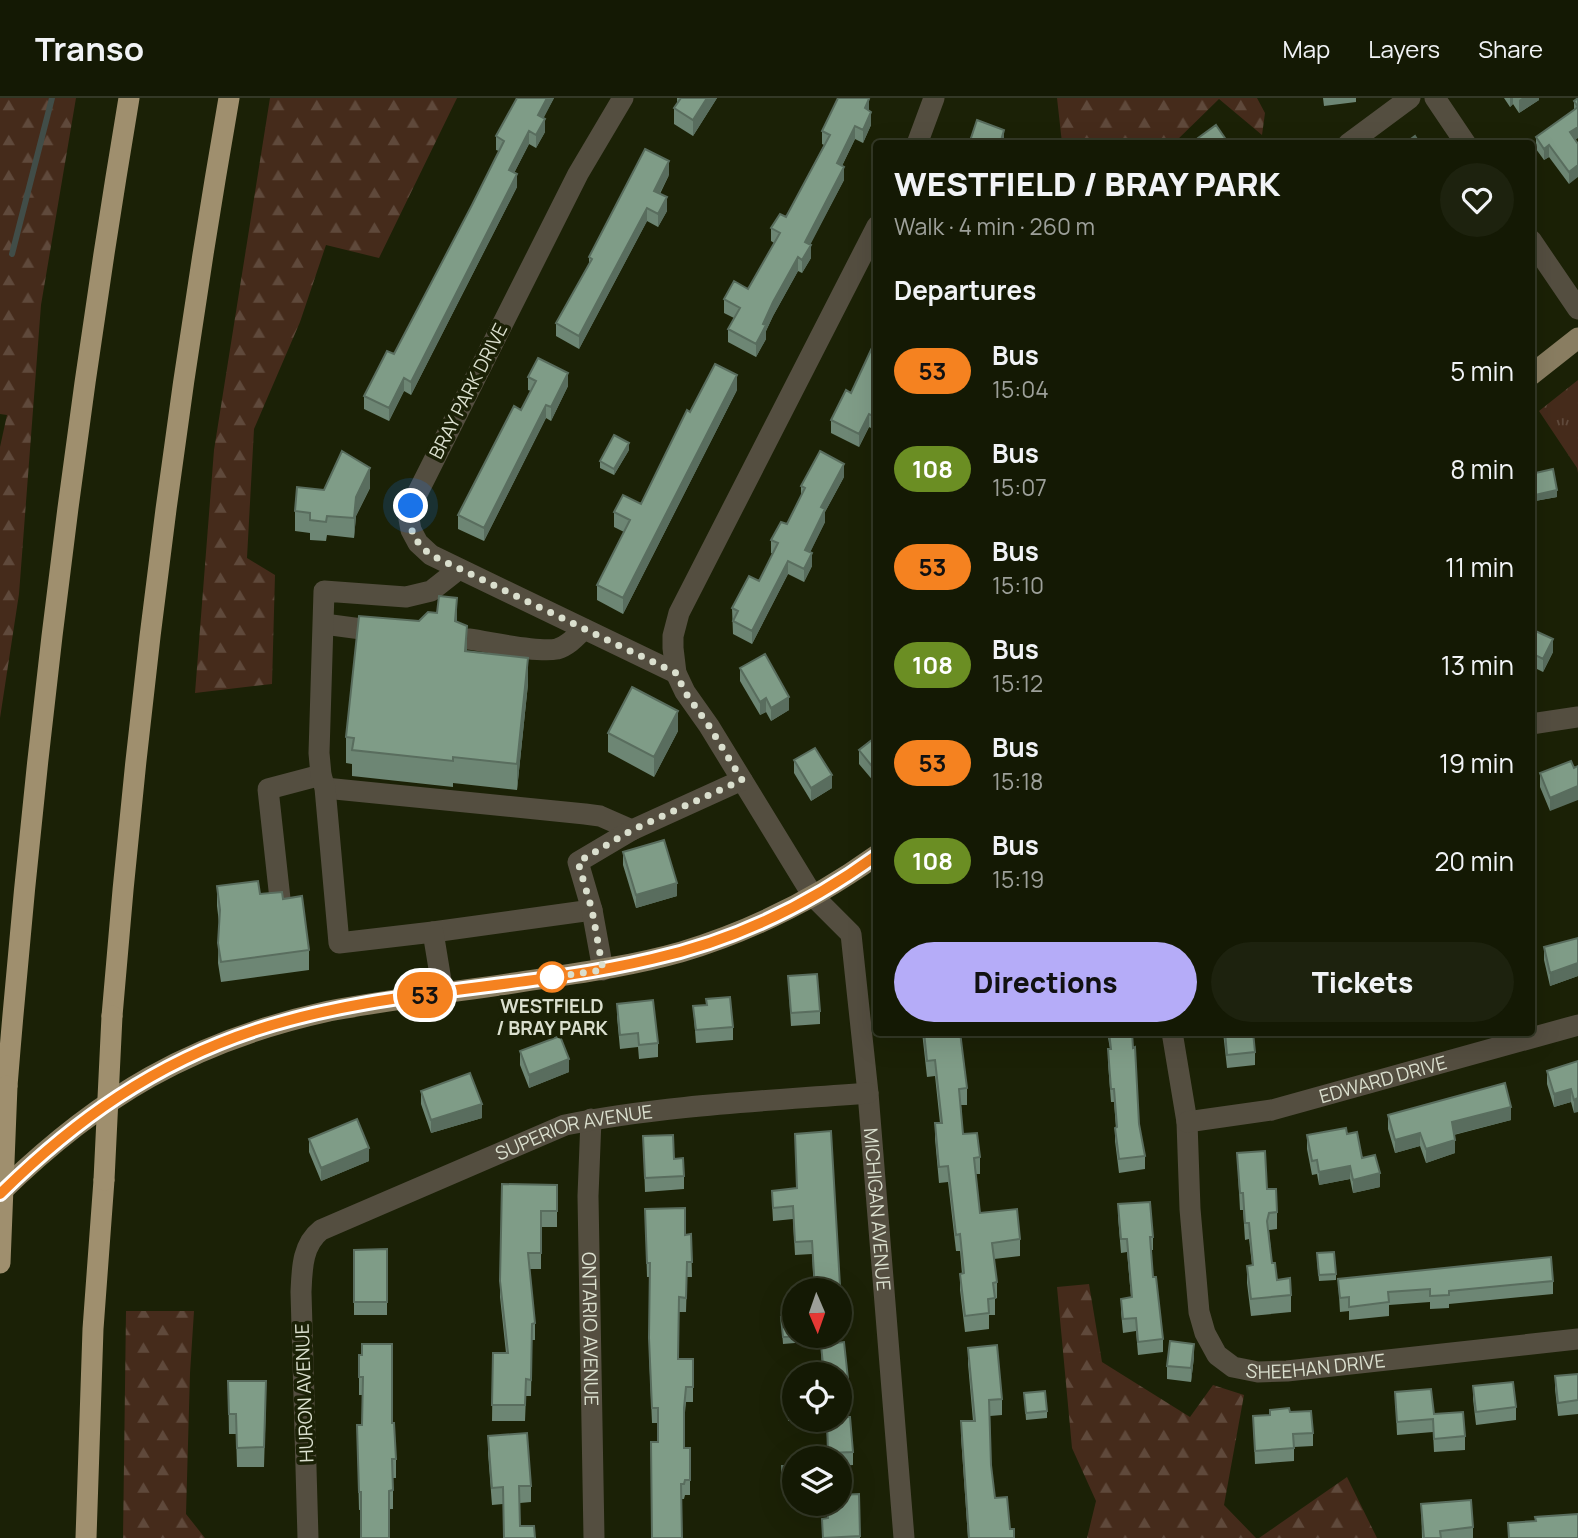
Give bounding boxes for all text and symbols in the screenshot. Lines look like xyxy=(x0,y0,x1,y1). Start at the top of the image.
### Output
text: Transo xyxy=(35,26,144,71)
text: Map xyxy=(1283,32,1330,65)
text: Layers xyxy=(1368,32,1440,65)
text: Share xyxy=(1478,32,1543,65)
text: WESTFIELD / BRAY PARK xyxy=(894,161,1281,206)
button: heart xyxy=(1440,163,1514,237)
text: Walk · 4 min · 260 m xyxy=(894,210,1095,242)
text: Departures xyxy=(894,272,1036,308)
street label: BRAY PARK DRIVE xyxy=(423,319,513,463)
text: Bus xyxy=(992,337,1039,373)
text: 5 min xyxy=(1450,353,1514,389)
text: 53 xyxy=(918,354,947,387)
text: 15:04 xyxy=(992,373,1049,405)
text: Bus xyxy=(992,435,1039,471)
text: 8 min xyxy=(1450,451,1514,487)
text: 108 xyxy=(912,452,953,485)
text: 15:07 xyxy=(992,471,1047,503)
your location xyxy=(393,488,428,523)
text: Bus xyxy=(992,533,1039,569)
text: 11 min xyxy=(1445,549,1514,585)
text: 53 xyxy=(918,550,947,583)
text: 15:10 xyxy=(992,569,1044,601)
text: Bus xyxy=(992,631,1039,667)
text: 13 min xyxy=(1441,647,1514,683)
text: 108 xyxy=(912,648,953,681)
text: 15:12 xyxy=(992,667,1043,699)
text: Bus xyxy=(992,729,1039,765)
text: 19 min xyxy=(1439,745,1514,781)
text: 53 xyxy=(918,746,947,779)
text: 15:18 xyxy=(992,765,1043,797)
text: Bus xyxy=(992,827,1039,863)
text: 20 min xyxy=(1435,843,1514,879)
text: 108 xyxy=(912,844,953,877)
text: 15:19 xyxy=(992,863,1044,895)
button: Directions xyxy=(894,942,1197,1022)
button: Tickets xyxy=(1211,942,1514,1022)
marker: WESTFIELD / BRAY PARK xyxy=(537,962,567,992)
line badge: 53 xyxy=(394,972,457,1018)
text: 53 xyxy=(411,978,439,1011)
place label: WESTFIELD / BRAY PARK xyxy=(496,993,608,1041)
street label: EDWARD DRIVE xyxy=(1316,1049,1450,1109)
street label: SUPERIOR AVENUE xyxy=(491,1098,654,1167)
street label: MICHIGAN AVENUE xyxy=(858,1127,897,1292)
street label: ONTARIO AVENUE xyxy=(576,1252,605,1406)
north arrow xyxy=(782,1278,852,1348)
map controls xyxy=(782,1278,852,1516)
street label: HURON AVENUE xyxy=(289,1323,319,1463)
street label: SHEEHAN DRIVE xyxy=(1244,1347,1387,1385)
button: locate xyxy=(782,1362,852,1432)
button: layers xyxy=(782,1446,852,1516)

